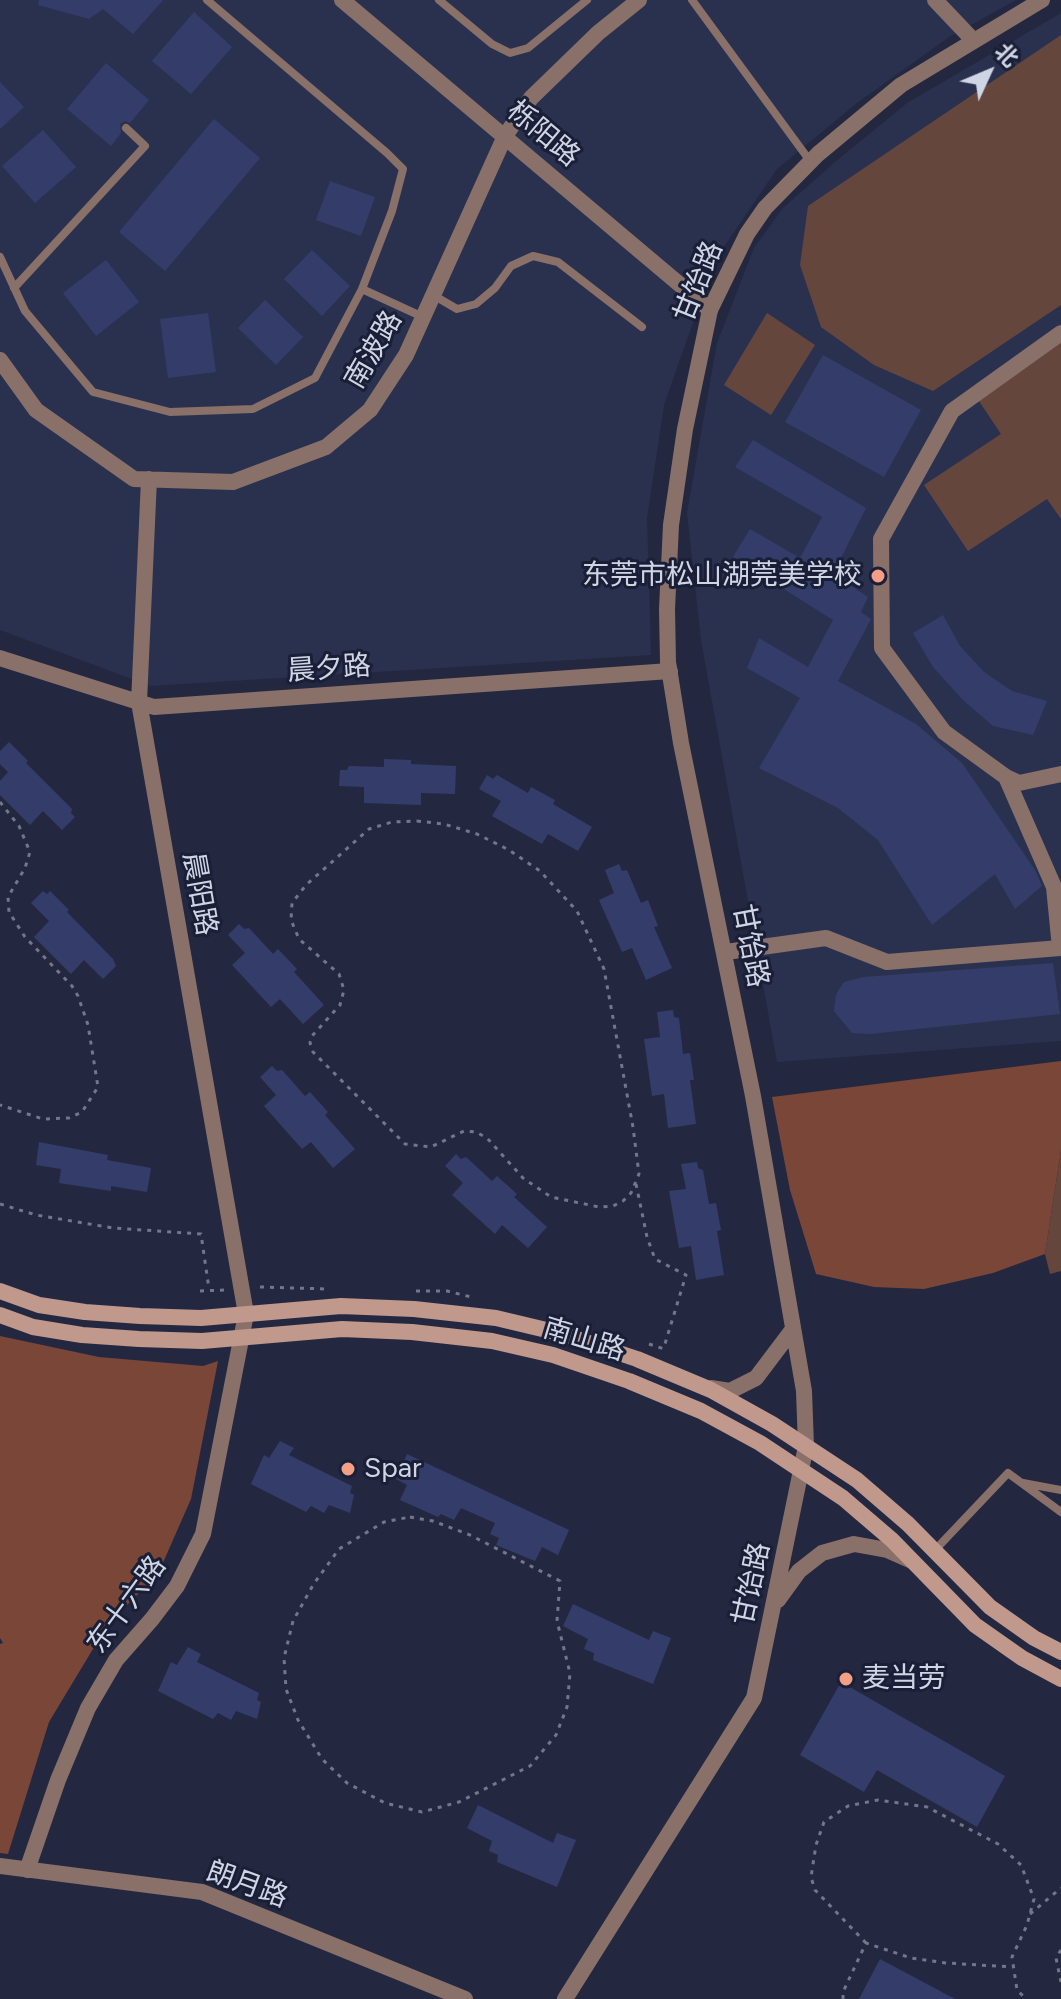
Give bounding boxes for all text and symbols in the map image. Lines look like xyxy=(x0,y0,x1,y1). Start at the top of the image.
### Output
north arrow xyxy=(949,32,1029,112)
text: 北 xyxy=(989,38,1024,72)
street label: 栎阳路 xyxy=(500,94,586,174)
street label: 甘饴路 xyxy=(668,237,730,327)
street label: 南波路 xyxy=(338,305,410,395)
place label: 东莞市松山湖莞美学校 xyxy=(582,559,862,593)
marker: 东莞市松山湖莞美学校 xyxy=(869,567,887,585)
street label: 晨夕路 xyxy=(286,649,372,689)
street label: 晨阳路 xyxy=(175,850,223,938)
street label: 甘饴路 xyxy=(725,902,775,990)
street label: 南山路 xyxy=(539,1312,629,1368)
place label: Spar xyxy=(364,1452,421,1486)
marker: Spar xyxy=(339,1460,357,1478)
street label: 甘饴路 xyxy=(727,1539,777,1629)
street label: 东十六路 xyxy=(80,1550,174,1660)
place label: 麦当劳 xyxy=(862,1662,946,1696)
marker: 麦当劳 xyxy=(837,1670,855,1688)
street label: 朗月路 xyxy=(202,1855,292,1915)

